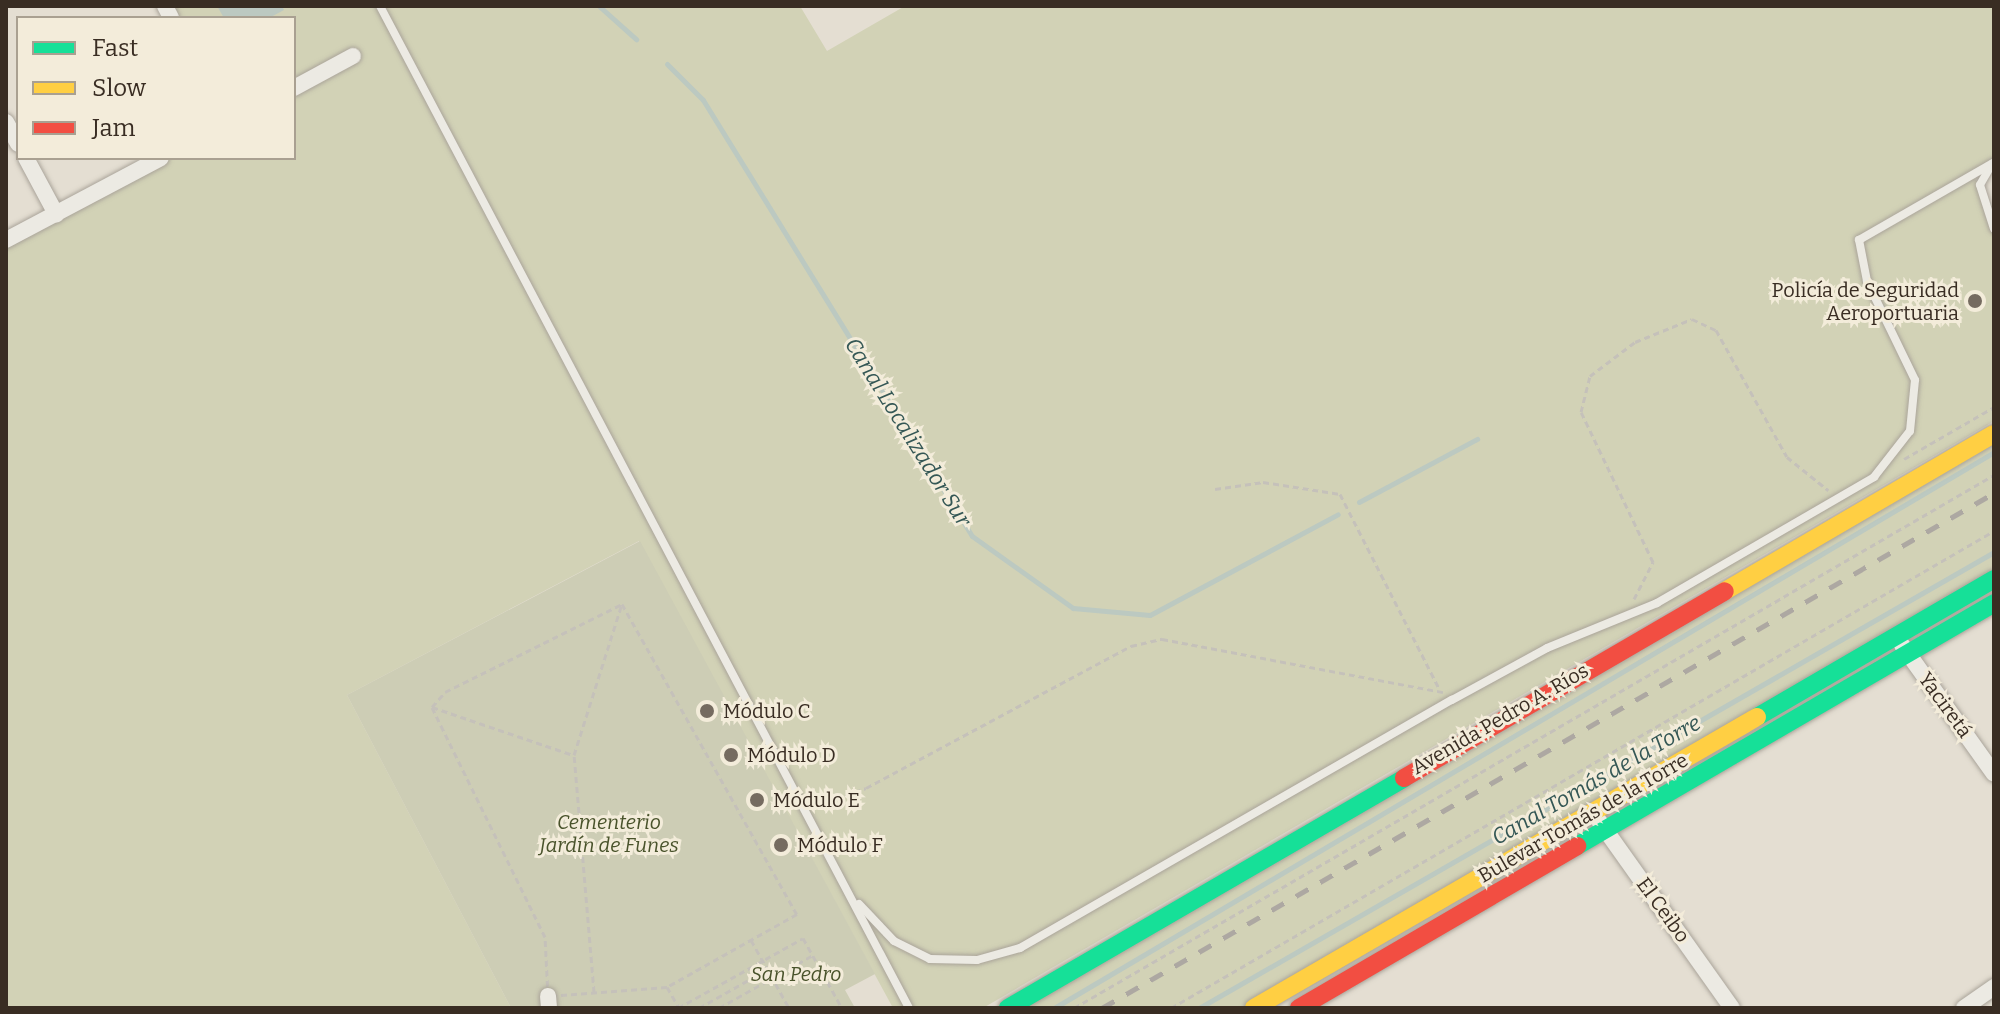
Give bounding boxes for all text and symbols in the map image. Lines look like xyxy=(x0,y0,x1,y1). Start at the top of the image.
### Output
legend xyxy=(16,16,296,160)
text: Fast xyxy=(92,34,138,62)
text: Slow xyxy=(92,74,146,102)
text: Jam xyxy=(92,114,135,142)
place label: Policía de Seguridad Aeroportuaria xyxy=(1772,278,1959,325)
marker: Policía de Seguridad Aeroportuaria xyxy=(1966,292,1984,310)
water label: Canal Localizador Sur xyxy=(839,333,977,531)
street label: Avenida Pedro A. Ríos xyxy=(1407,659,1593,779)
street label: Yaciretá xyxy=(1913,668,1977,742)
place label: Módulo C xyxy=(723,699,810,723)
marker: Módulo C xyxy=(698,702,716,720)
water label: Canal Tomás de la Torre xyxy=(1487,709,1705,851)
place label: Módulo D xyxy=(747,743,836,767)
marker: Módulo D xyxy=(722,746,740,764)
street label: Bulevar Tomás de la Torre xyxy=(1474,748,1692,888)
place label: Módulo E xyxy=(773,788,860,812)
marker: Módulo E xyxy=(748,791,766,809)
park label: Cementerio Jardín de Funes xyxy=(539,811,679,858)
place label: Módulo F xyxy=(797,833,883,857)
marker: Módulo F xyxy=(772,836,790,854)
street label: El Ceibo xyxy=(1631,873,1695,947)
park label: San Pedro xyxy=(751,962,841,986)

